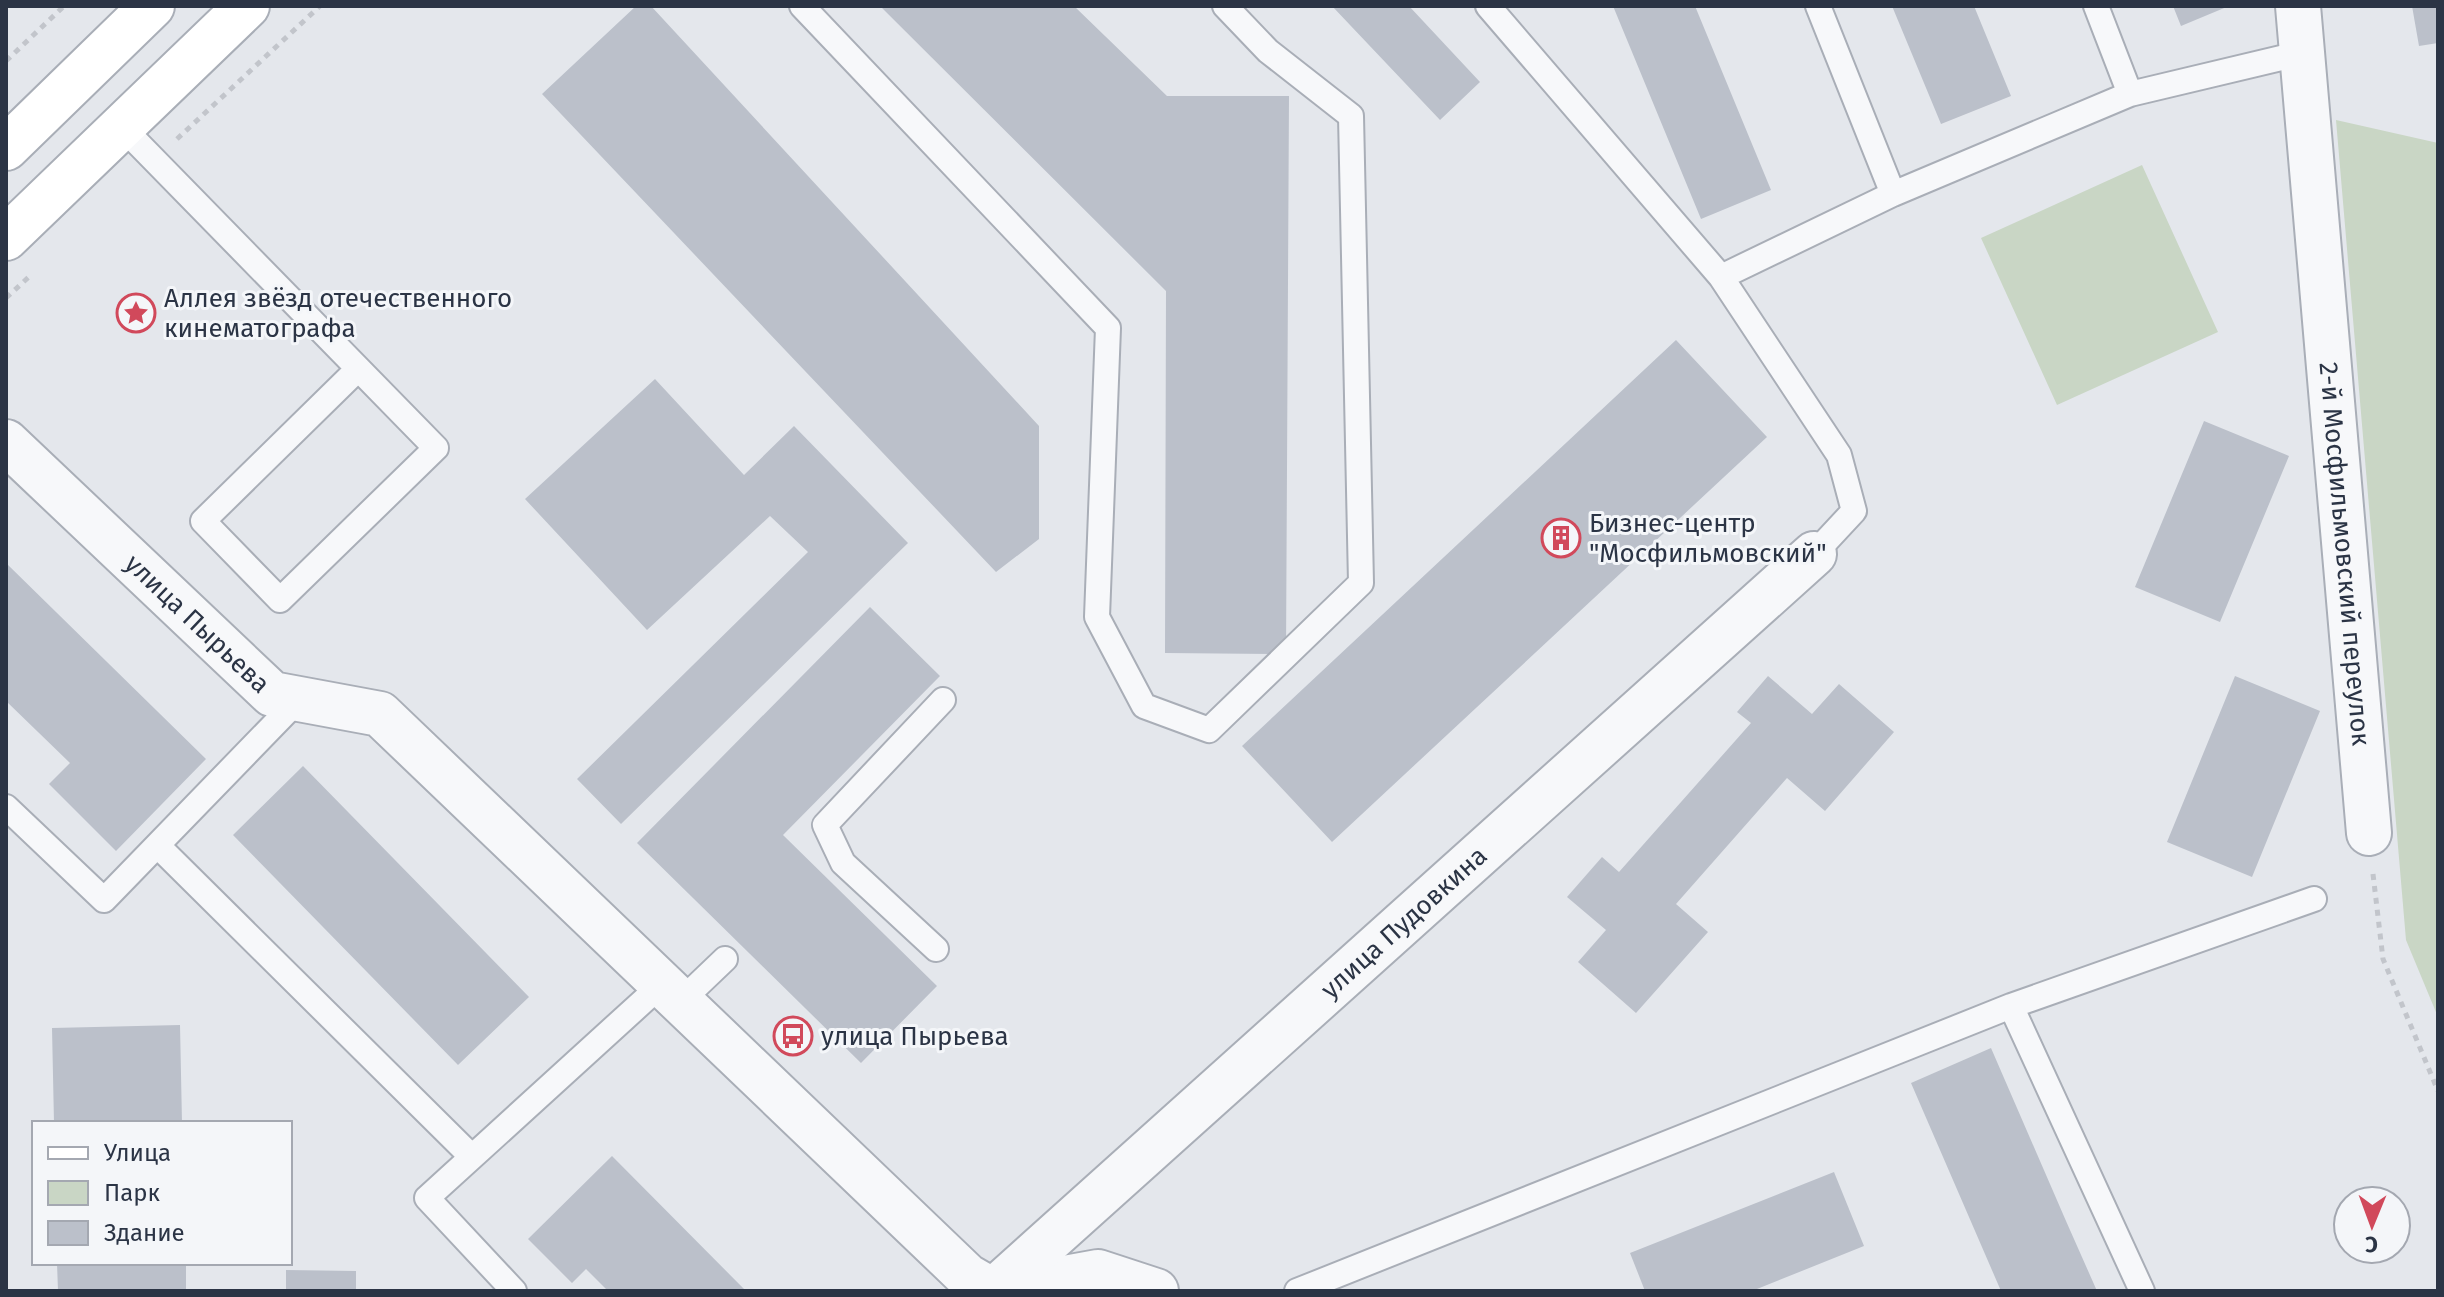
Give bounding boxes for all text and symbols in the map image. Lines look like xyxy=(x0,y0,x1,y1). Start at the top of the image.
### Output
place label: Аллея звёзд отечественного кинематографа xyxy=(164,283,512,344)
place icon: Аллея звёзд отечественного кинематографа xyxy=(115,292,157,334)
street label: 2-й Мосфильмовский переулок xyxy=(2313,361,2376,748)
place label: Бизнес-центр "Мосфильмовский" xyxy=(1589,508,1827,569)
building icon: Бизнес-центр "Мосфильмовский" xyxy=(1540,517,1582,559)
street label: улица Пырьева xyxy=(119,548,276,700)
street label: улица Пудовкина xyxy=(1315,840,1494,1005)
bus stop icon: улица Пырьева xyxy=(772,1015,814,1057)
place label: улица Пырьева xyxy=(821,1021,1009,1052)
legend xyxy=(32,1121,292,1265)
text: Улица xyxy=(104,1139,171,1167)
text: Парк xyxy=(104,1179,161,1207)
north arrow xyxy=(2332,1185,2412,1265)
text: Здание xyxy=(104,1219,185,1247)
text: С xyxy=(2365,1231,2378,1258)

